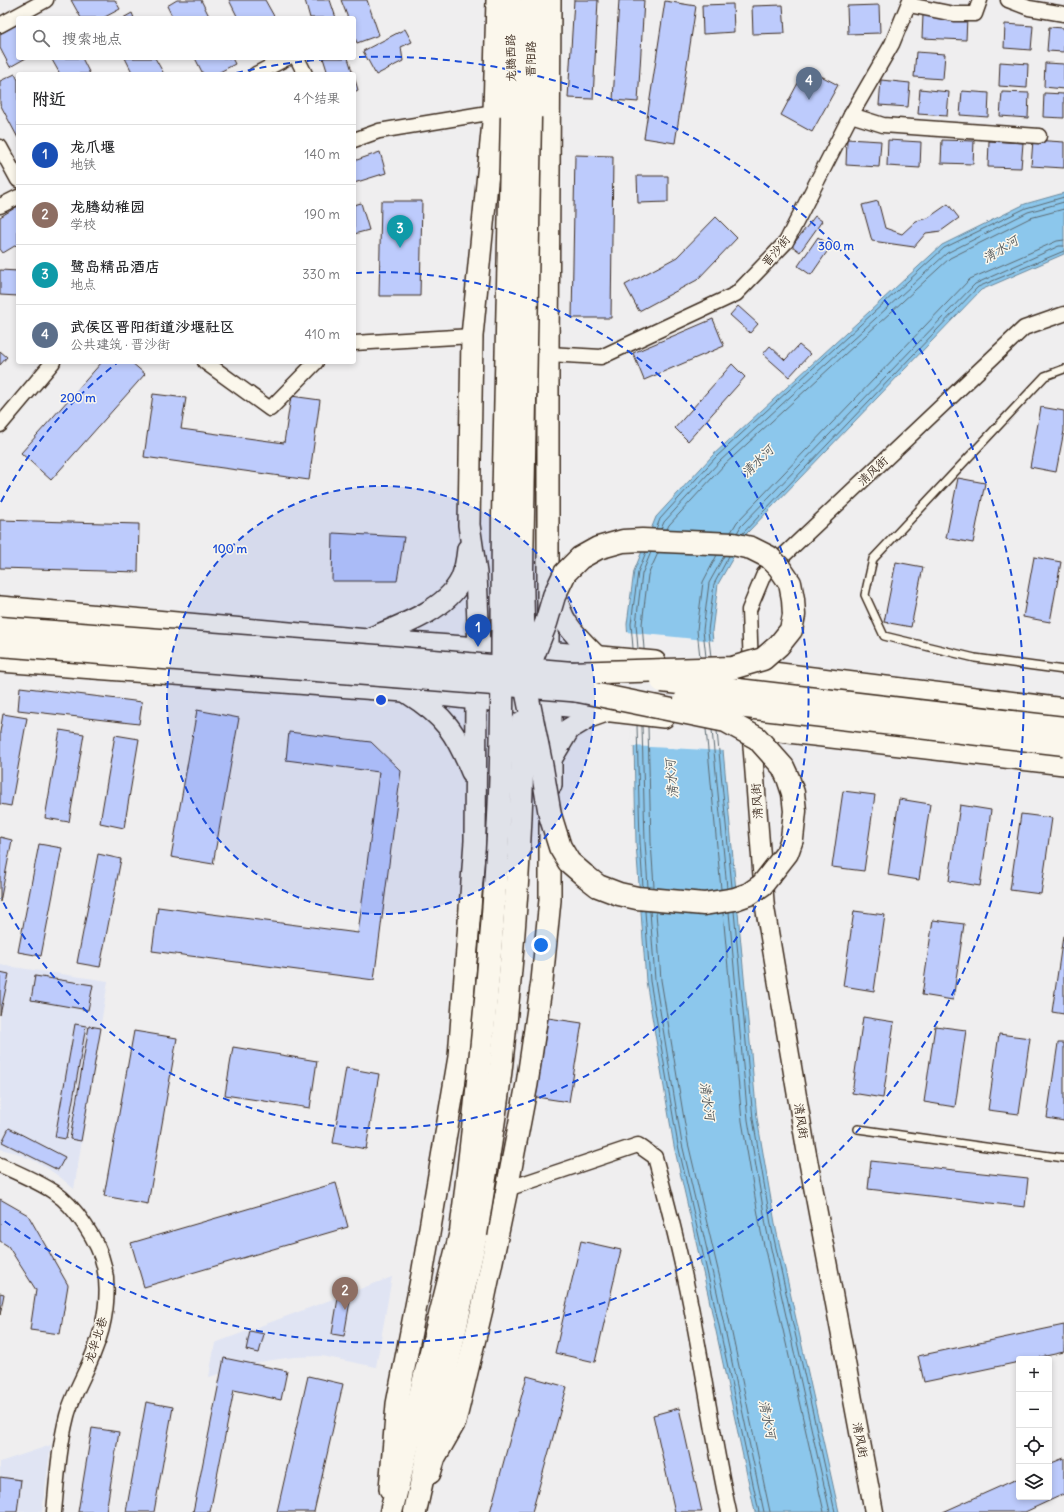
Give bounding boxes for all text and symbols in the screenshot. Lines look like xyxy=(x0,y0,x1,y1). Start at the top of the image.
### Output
search box xyxy=(16,16,356,60)
icon: search xyxy=(30,27,52,49)
text: 搜索地点 xyxy=(62,29,122,48)
street label: 龙腾西路 xyxy=(503,34,518,82)
street label: 晋阳路 xyxy=(523,41,538,77)
pin: 4 xyxy=(796,67,822,100)
text: 附近 xyxy=(32,88,66,110)
text: 4个结果 xyxy=(293,90,340,107)
text: 龙爪堰 xyxy=(70,137,115,156)
text: 1 xyxy=(42,146,48,163)
text: 140 m xyxy=(304,146,340,163)
text: 地铁 xyxy=(70,156,96,173)
text: 龙腾幼稚园 xyxy=(70,197,145,216)
text: 2 xyxy=(41,206,49,223)
text: 190 m xyxy=(304,206,340,223)
pin: 3 xyxy=(387,215,413,248)
text: 学校 xyxy=(70,216,96,233)
water label: 清水河 xyxy=(979,231,1023,267)
street label: 晋沙街 xyxy=(758,232,793,269)
text: 300 m xyxy=(818,238,854,253)
text: 鹭岛精品酒店 xyxy=(70,257,160,276)
text: 3 xyxy=(41,266,49,283)
text: 330 m xyxy=(302,266,340,283)
text: 地点 xyxy=(70,276,96,293)
text: 武侯区晋阳街道沙堰社区 xyxy=(70,317,235,336)
text: 4 xyxy=(41,326,49,343)
text: 410 m xyxy=(304,326,340,343)
text: 公共建筑 · 晋沙街 xyxy=(70,336,170,353)
text: 200 m xyxy=(60,390,96,405)
water label: 清水河 xyxy=(738,440,779,481)
street label: 清风街 xyxy=(854,453,891,488)
text: 100 m xyxy=(213,541,247,556)
pin: 1 xyxy=(465,614,491,647)
centre of rings xyxy=(374,693,388,707)
water label: 清水河 xyxy=(661,757,682,799)
street label: 清风街 xyxy=(748,783,765,820)
your location xyxy=(531,935,551,955)
water label: 清水河 xyxy=(696,1080,719,1124)
street label: 清风街 xyxy=(791,1102,812,1140)
pin: 2 xyxy=(332,1277,358,1310)
street label: 龙华北巷 xyxy=(81,1315,110,1365)
map controls xyxy=(1016,1356,1052,1500)
button: + xyxy=(1016,1356,1052,1392)
button: − xyxy=(1016,1392,1052,1428)
water label: 清水河 xyxy=(755,1398,780,1442)
street label: 清风街 xyxy=(850,1421,871,1459)
button: locate xyxy=(1016,1428,1052,1464)
button: layers xyxy=(1016,1464,1052,1500)

